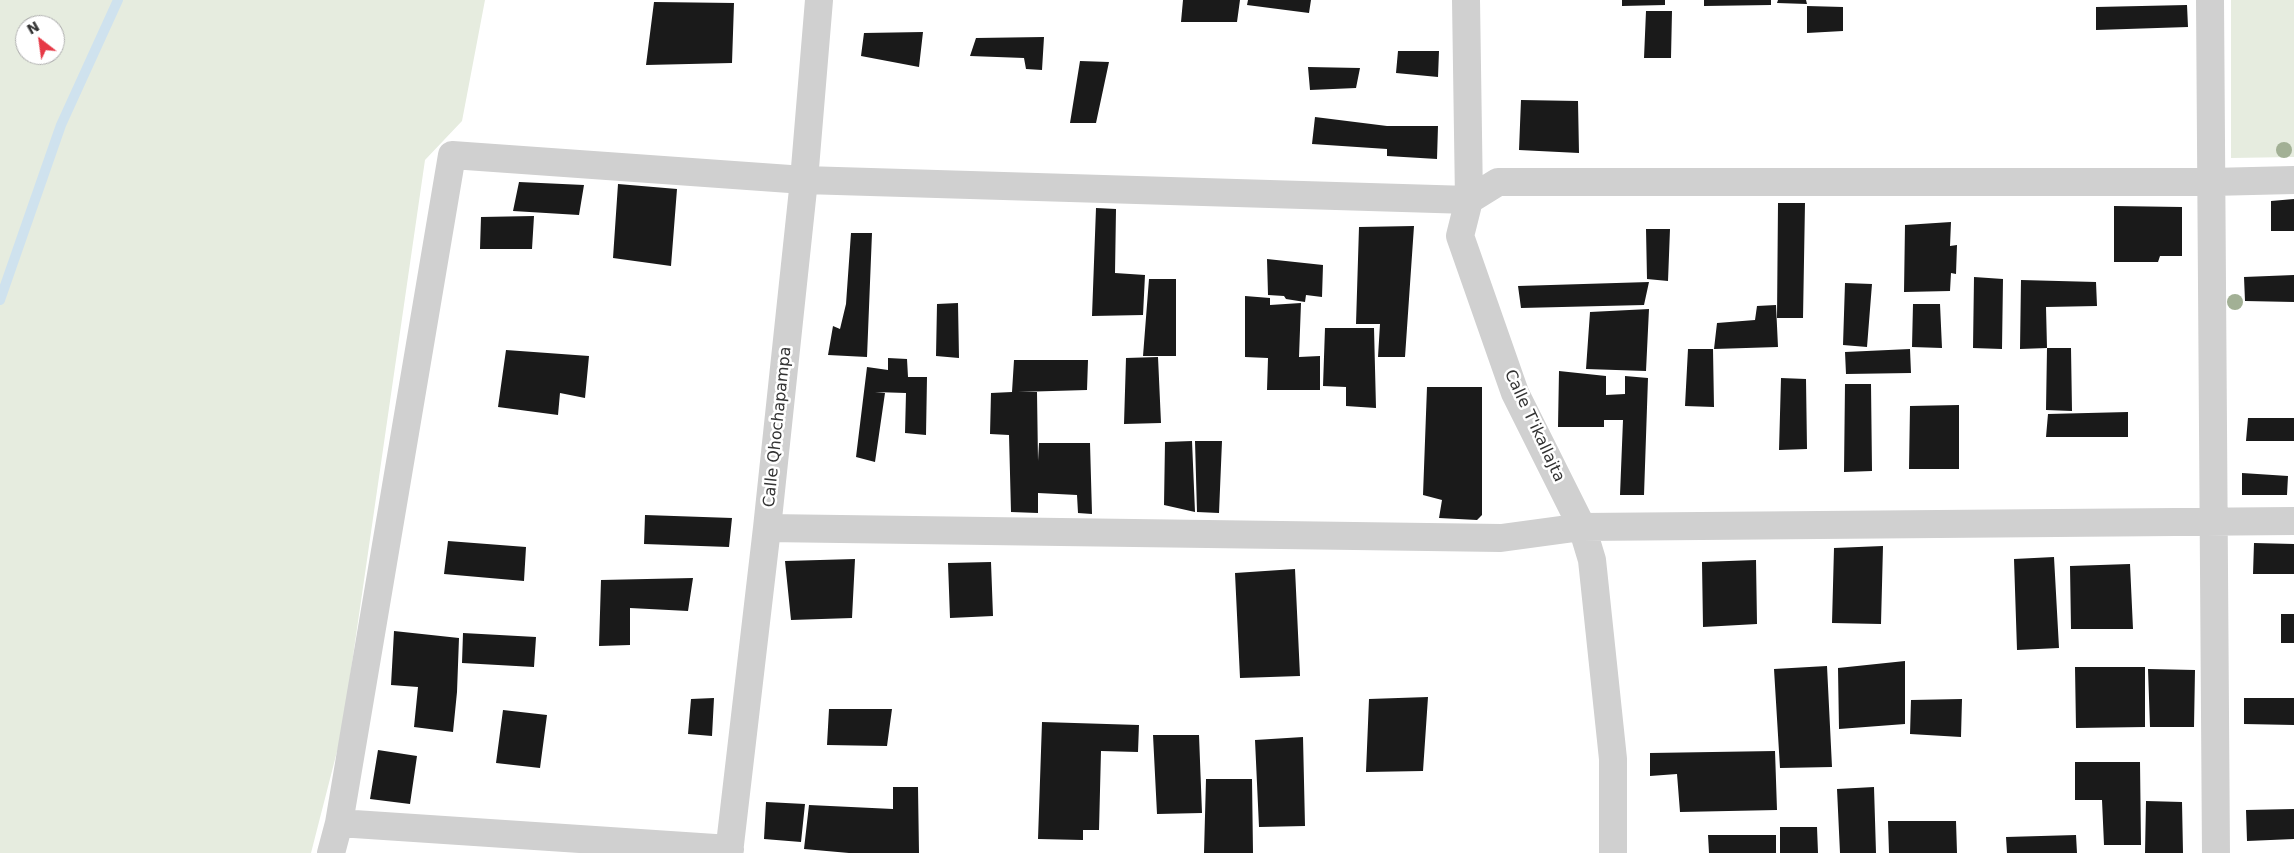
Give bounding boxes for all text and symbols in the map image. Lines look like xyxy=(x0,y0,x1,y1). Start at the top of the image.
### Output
north arrow xyxy=(15,15,65,65)
text: N xyxy=(24,18,42,38)
street label: Calle Qhochapampa xyxy=(760,346,796,508)
street label: Calle T'ikallajta xyxy=(1500,367,1568,485)

